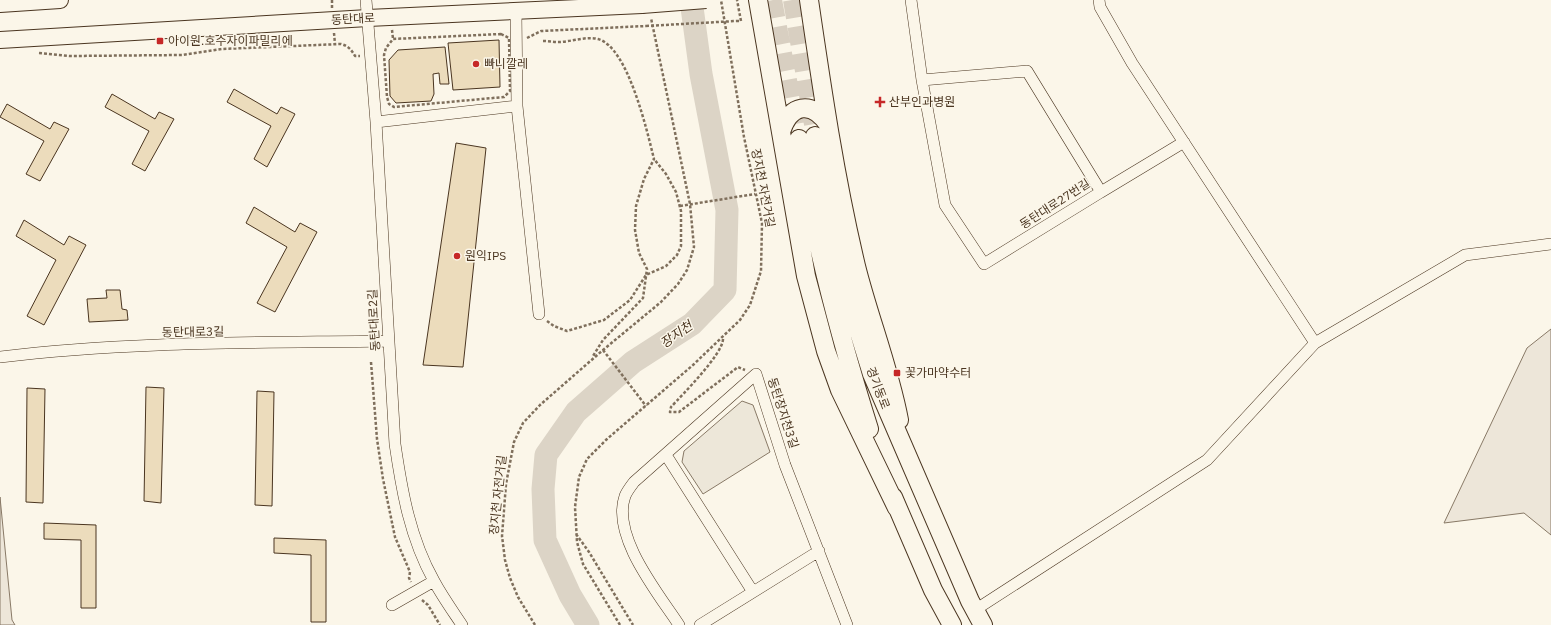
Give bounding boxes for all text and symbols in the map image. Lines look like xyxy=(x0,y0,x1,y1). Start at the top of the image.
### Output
street label: 동탄대로 xyxy=(331,10,375,27)
place label: 아이원.호수자이파밀리에 xyxy=(168,33,293,48)
marker: 아이원.호수자이파밀리에 xyxy=(155,36,165,46)
place label: 빠니깔레 xyxy=(484,56,528,71)
marker: 빠니깔레 xyxy=(471,59,481,69)
place label: 산부인과병원 xyxy=(889,94,955,109)
marker: 산부인과병원 xyxy=(874,96,886,108)
street label: 장지천 자전거길 xyxy=(748,147,778,229)
street label: 동탄대로27번길 xyxy=(1017,175,1093,232)
place label: 원익IPS xyxy=(465,248,506,263)
marker: 원익IPS xyxy=(452,251,462,261)
street label: 동탄대로2길 xyxy=(364,288,383,352)
water label: 장지천 xyxy=(657,317,697,352)
street label: 동탄대로3길 xyxy=(162,323,224,340)
street label: 경기동로 xyxy=(864,365,893,411)
place label: 꽃가마약수터 xyxy=(905,365,971,380)
marker: 꽃가마약수터 xyxy=(892,368,902,378)
street label: 동탄장지천3길 xyxy=(765,376,802,450)
street label: 장지천 자전거길 xyxy=(486,454,509,536)

